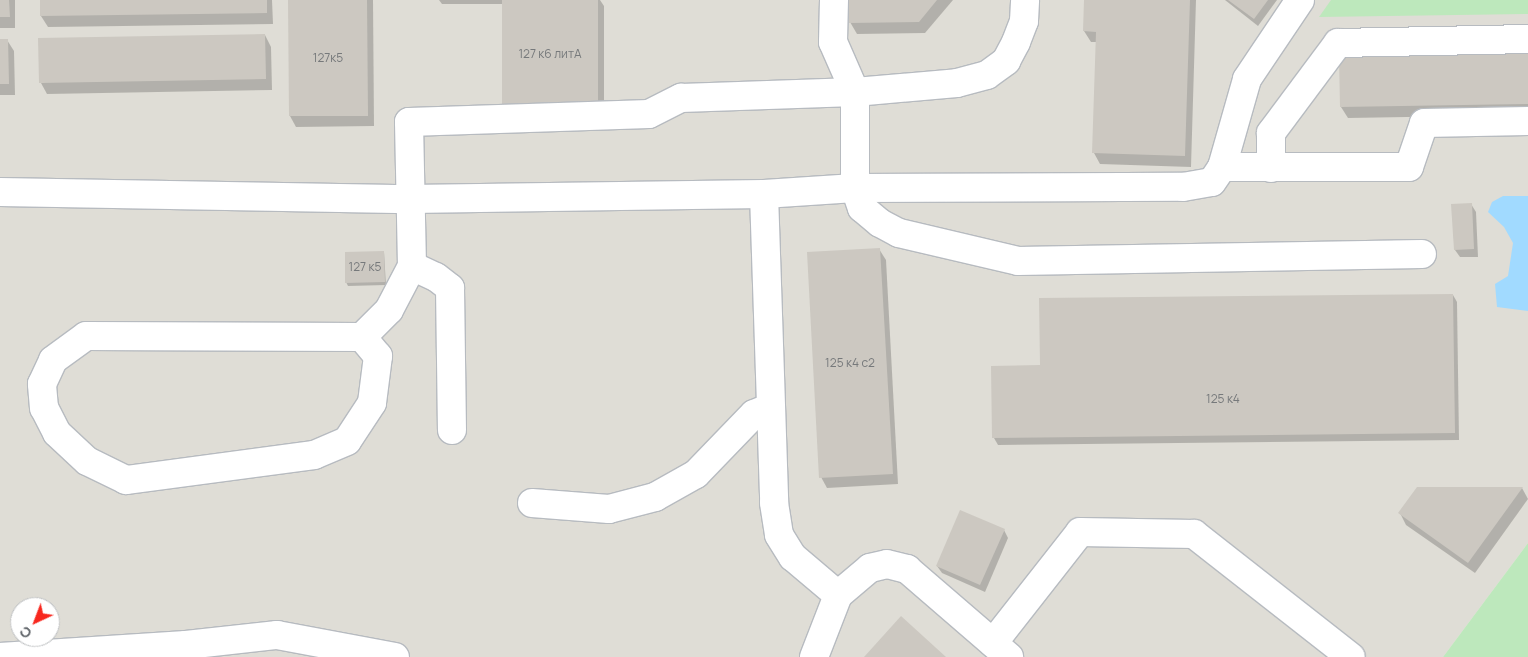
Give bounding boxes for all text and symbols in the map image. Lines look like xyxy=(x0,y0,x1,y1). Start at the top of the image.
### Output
house number: 127 к6 литА xyxy=(518,47,582,61)
house number: 127к5 xyxy=(313,51,343,65)
house number: 127 к5 xyxy=(349,260,381,274)
house number: 125 к4 c2 xyxy=(825,356,875,370)
house number: 125 к4 xyxy=(1206,392,1240,406)
north arrow xyxy=(10,597,60,647)
text: С xyxy=(15,622,35,643)

